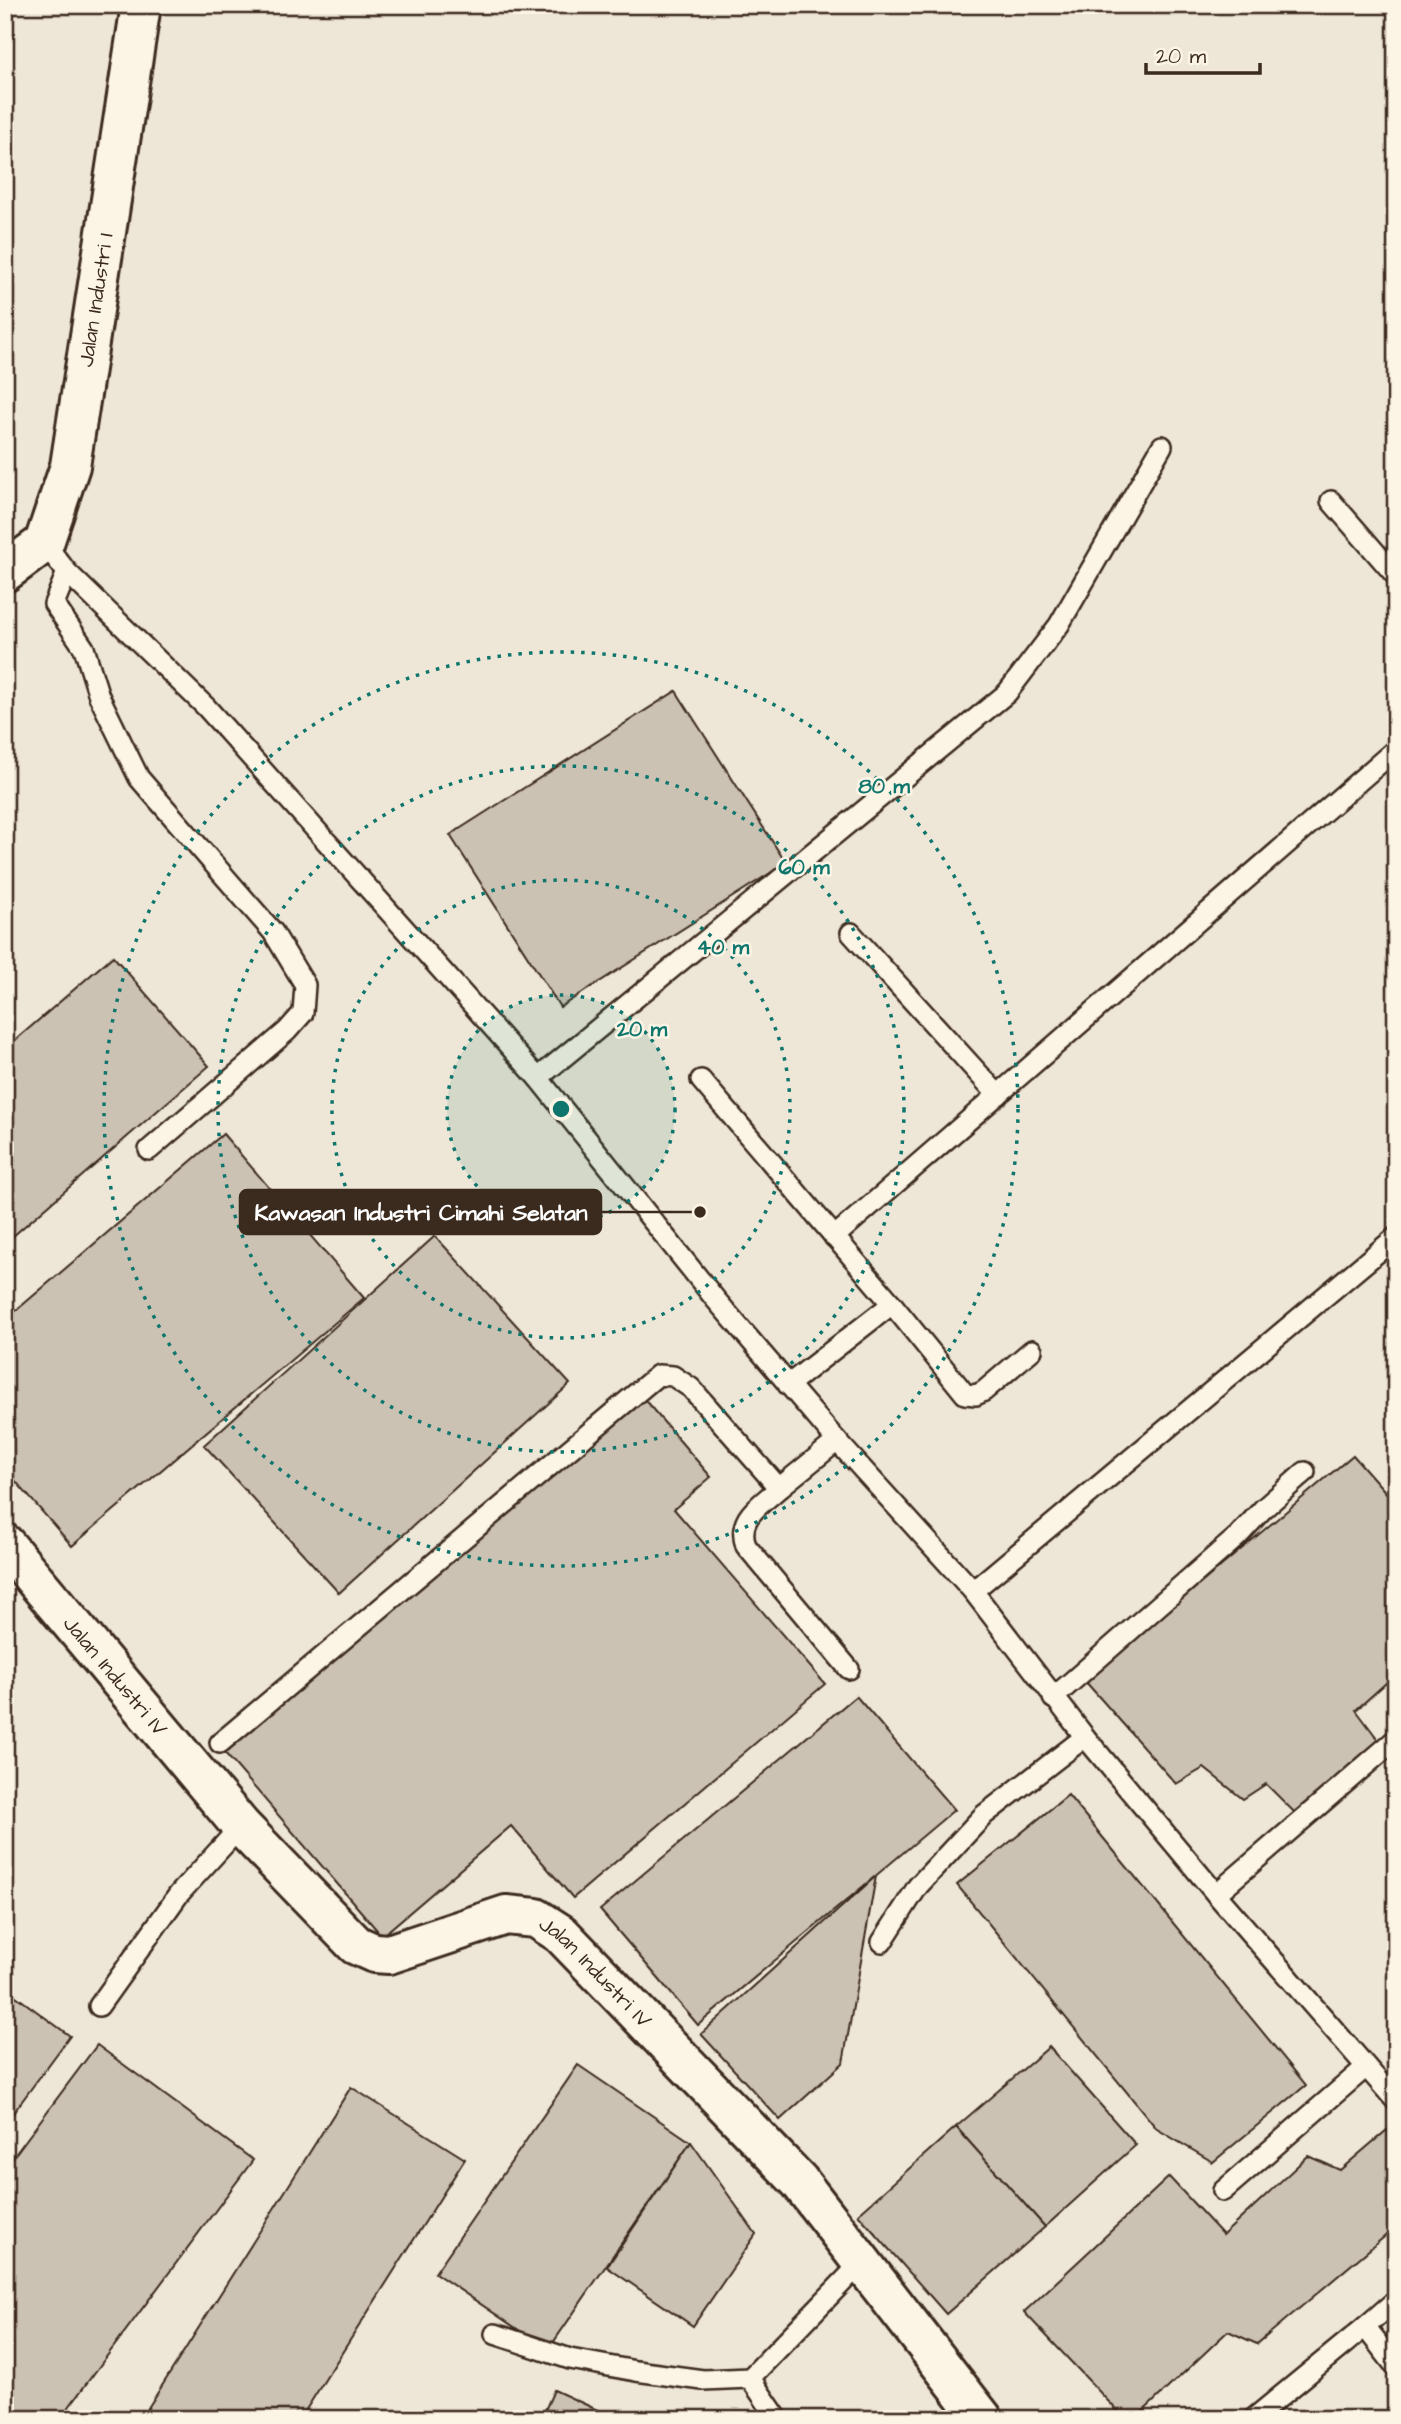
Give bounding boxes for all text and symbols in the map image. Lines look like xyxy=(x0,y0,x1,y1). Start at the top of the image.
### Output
scale bar xyxy=(1146,32,1259,76)
text: 20 m xyxy=(1156,42,1207,71)
street label: Jalan Industri I xyxy=(71,231,120,369)
text: 80 m xyxy=(858,772,910,801)
text: 60 m xyxy=(778,853,830,882)
text: 40 m xyxy=(697,933,750,962)
text: 20 m xyxy=(616,1015,668,1044)
centre of rings xyxy=(549,1097,573,1121)
callout: Kawasan Industri Cimahi Selatan xyxy=(240,1190,601,1234)
text: Kawasan Industri Cimahi Selatan xyxy=(254,1197,588,1229)
street label: Jalan Industri IV xyxy=(57,1610,174,1742)
street label: Jalan Industri IV xyxy=(534,1909,658,2034)

